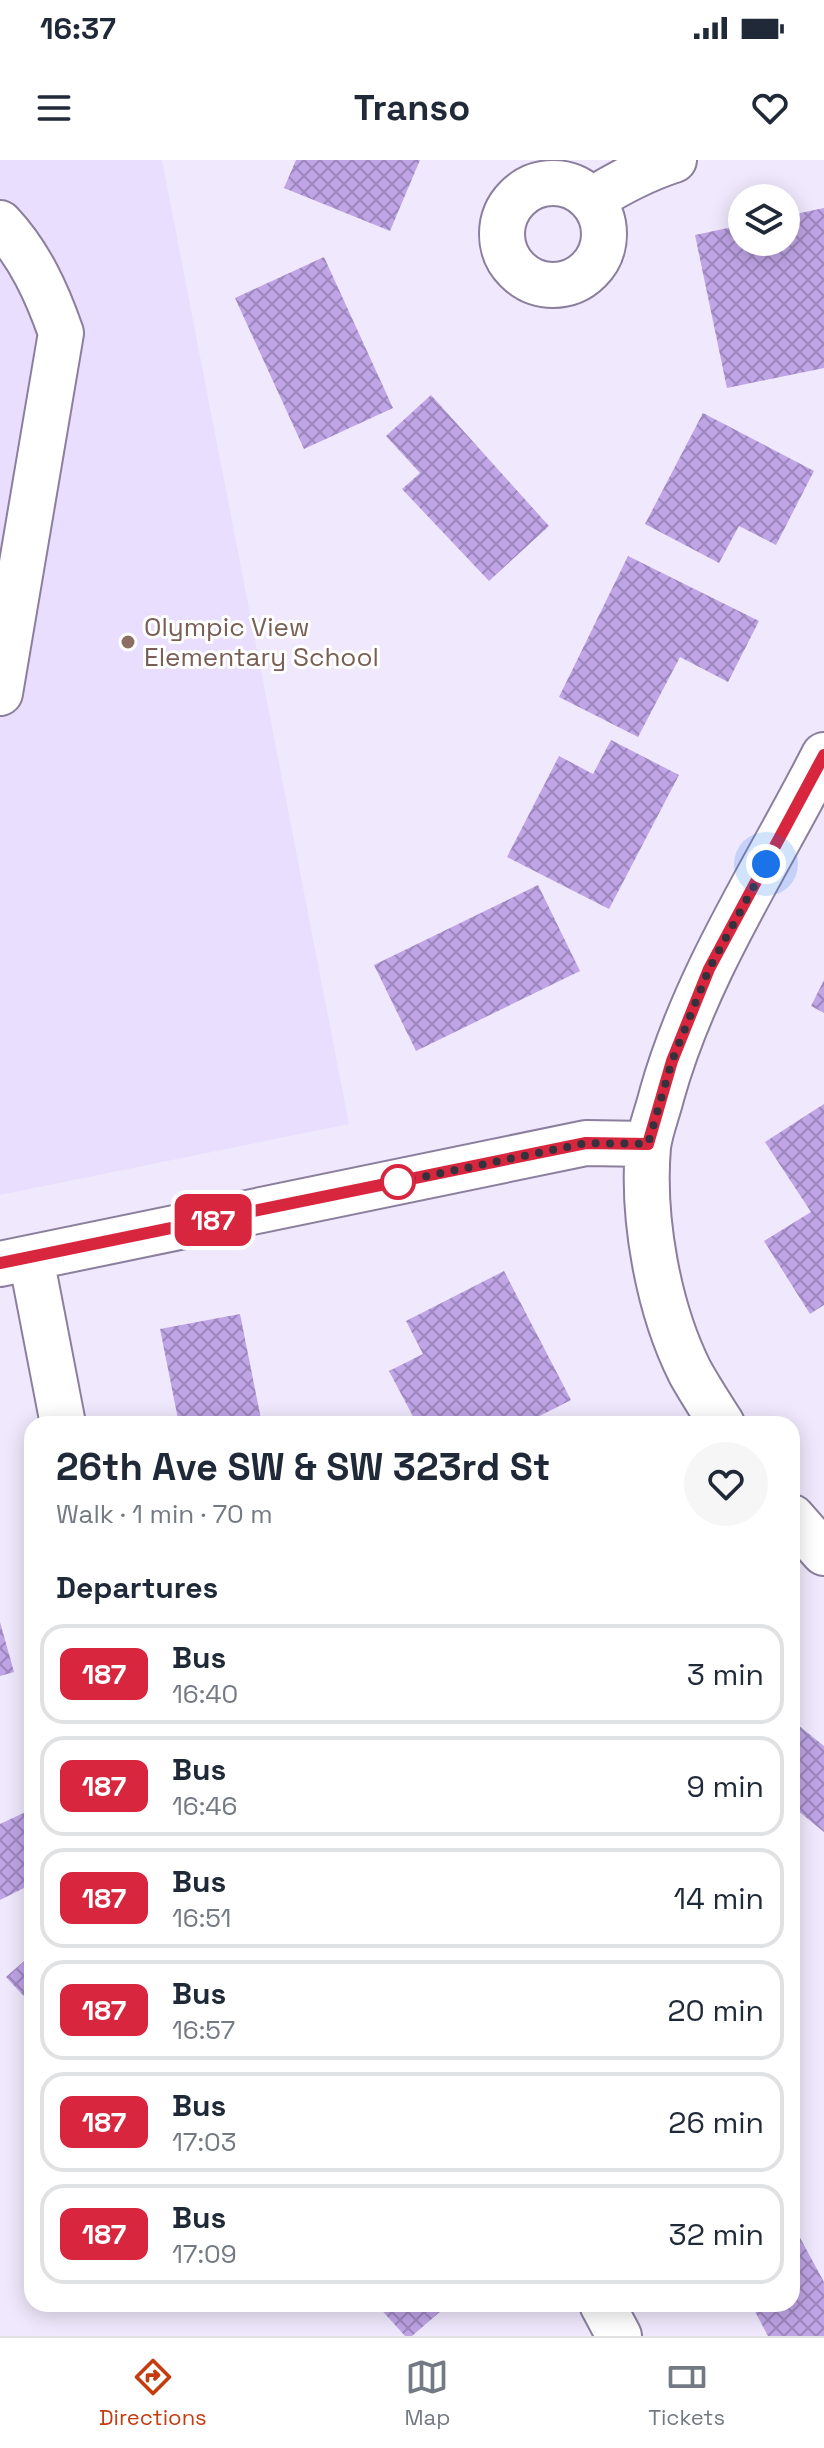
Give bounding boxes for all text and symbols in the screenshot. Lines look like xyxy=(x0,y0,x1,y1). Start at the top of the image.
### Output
text: 16:37 xyxy=(40,9,116,48)
text: Transo xyxy=(354,85,470,131)
icon: menu xyxy=(32,86,76,130)
icon: heart xyxy=(748,86,792,130)
map controls xyxy=(728,184,800,256)
button: layers xyxy=(728,184,800,256)
place label: Olympic View Elementary School xyxy=(144,610,379,674)
marker: Olympic View Elementary School xyxy=(119,633,137,651)
your location xyxy=(746,844,786,884)
unlabelled marker xyxy=(381,1165,415,1199)
line badge: 187 xyxy=(167,1194,259,1246)
text: 187 xyxy=(191,1202,235,1238)
button: heart xyxy=(684,1442,768,1526)
text: 26th Ave SW & SW 323rd St xyxy=(56,1443,550,1491)
text: Walk · 1 min · 70 m xyxy=(56,1497,273,1531)
text: Departures xyxy=(56,1568,218,1607)
text: Bus xyxy=(172,1638,226,1677)
text: 3 min xyxy=(687,1655,764,1694)
text: 187 xyxy=(82,1656,126,1692)
text: 16:40 xyxy=(172,1677,238,1711)
text: Bus xyxy=(172,1750,226,1789)
text: 9 min xyxy=(686,1767,764,1806)
text: 187 xyxy=(82,1768,126,1804)
text: 16:46 xyxy=(172,1789,238,1823)
text: Bus xyxy=(172,1862,226,1901)
text: 14 min xyxy=(673,1879,764,1918)
text: 187 xyxy=(82,1880,126,1916)
text: 16:51 xyxy=(172,1901,231,1935)
text: Bus xyxy=(172,1974,226,2013)
text: 20 min xyxy=(667,1991,764,2030)
text: 187 xyxy=(82,1992,126,2028)
text: 16:57 xyxy=(172,2013,235,2047)
text: Bus xyxy=(172,2086,226,2125)
text: 26 min xyxy=(668,2103,764,2142)
text: 187 xyxy=(82,2104,126,2140)
text: 17:03 xyxy=(172,2125,236,2159)
text: Bus xyxy=(172,2198,226,2237)
text: 32 min xyxy=(669,2215,764,2254)
text: 187 xyxy=(82,2216,126,2252)
text: 17:09 xyxy=(172,2237,237,2271)
tab: Directions xyxy=(99,2355,207,2431)
tab: Map xyxy=(405,2355,450,2431)
tab: Tickets xyxy=(648,2355,725,2431)

